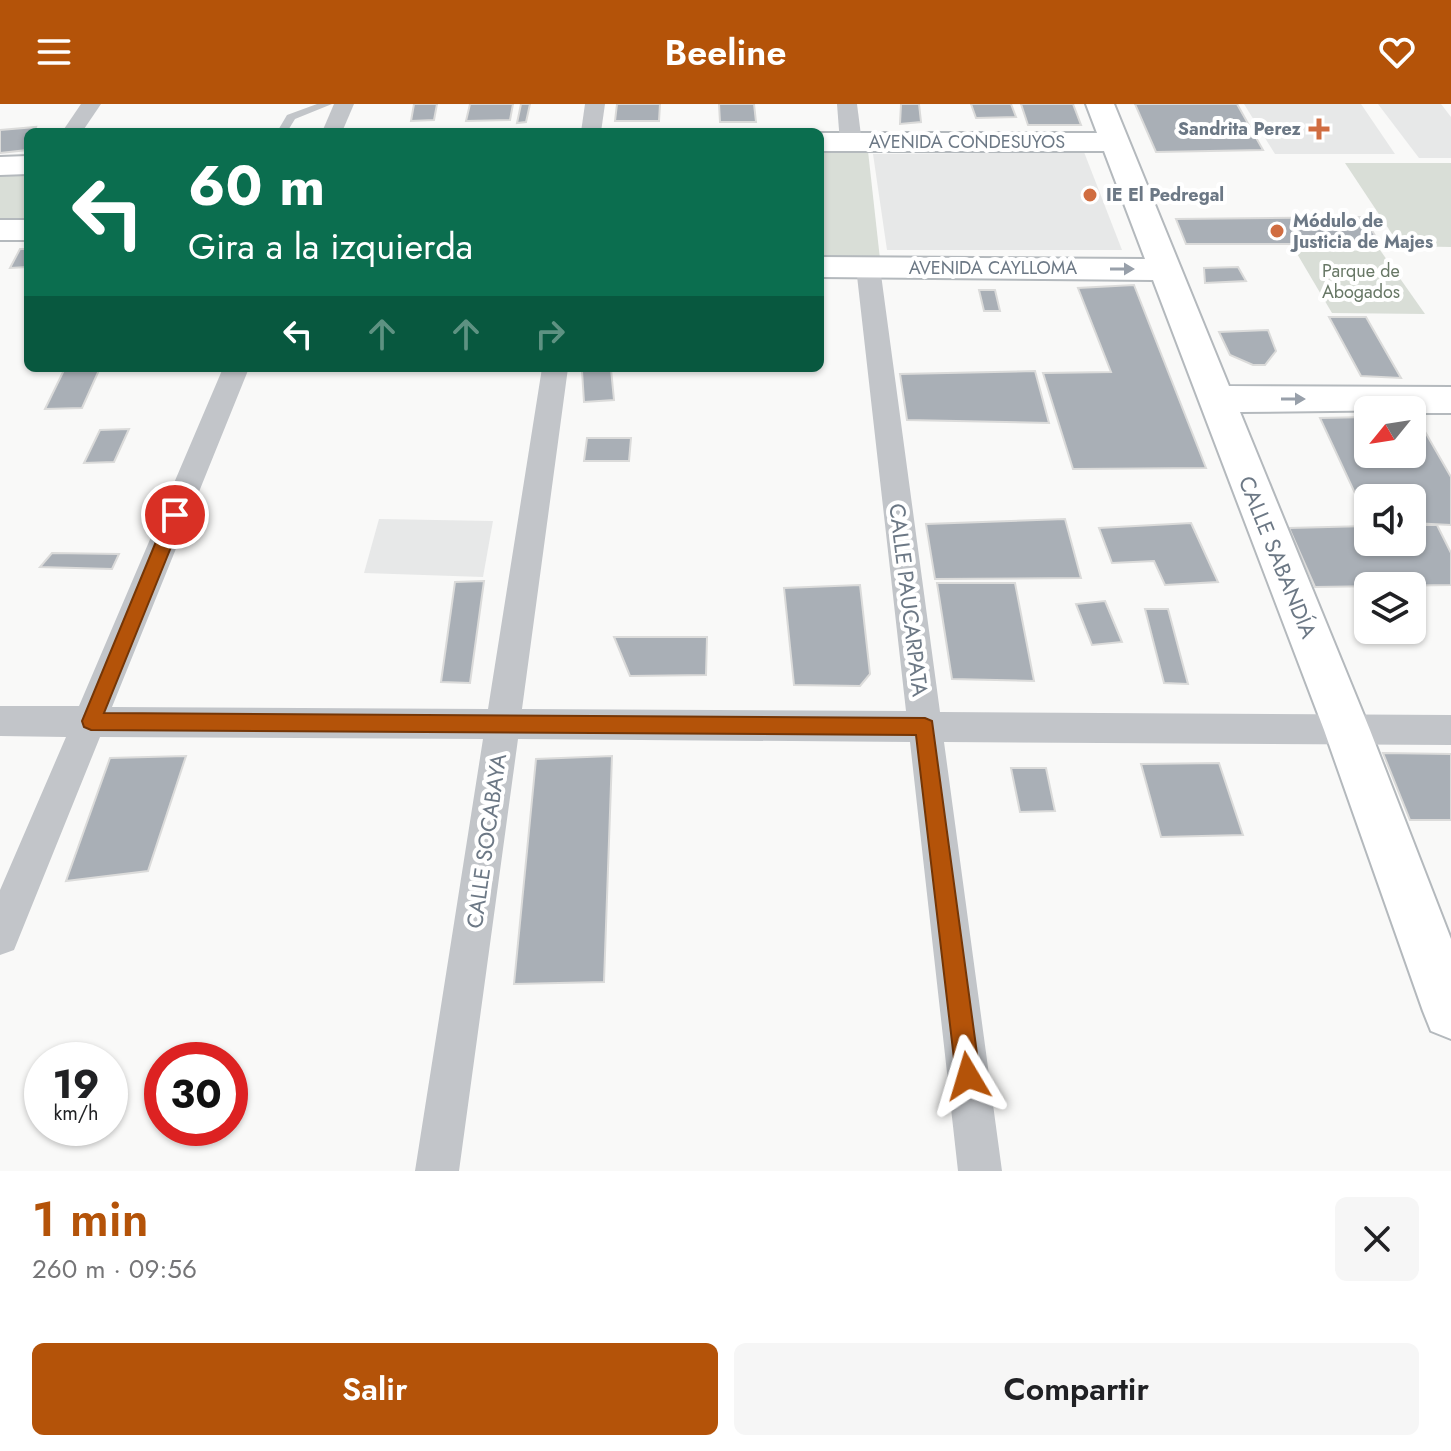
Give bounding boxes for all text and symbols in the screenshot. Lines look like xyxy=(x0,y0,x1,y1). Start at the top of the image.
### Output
text: Beeline xyxy=(665,26,786,78)
icon: menu xyxy=(32,30,76,74)
icon: heart xyxy=(1375,30,1419,74)
place label: Sandrita Perez xyxy=(1178,116,1302,142)
marker: Sandrita Perez xyxy=(1308,118,1330,140)
street label: AVENIDA CONDESUYOS xyxy=(869,129,1065,155)
text: 60 m xyxy=(188,145,325,226)
icon: left xyxy=(56,160,160,264)
place label: IE El Pedregal xyxy=(1106,182,1224,208)
marker: IE El Pedregal xyxy=(1081,186,1099,204)
place label: Módulo de Justicia de Majes xyxy=(1290,208,1433,255)
text: Gira a la izquierda xyxy=(188,220,473,272)
marker: Módulo de Justicia de Majes xyxy=(1268,222,1286,240)
street label: AVENIDA CAYLLOMA xyxy=(909,255,1077,281)
park label: Parque de Abogados xyxy=(1322,258,1400,305)
one-way arrow xyxy=(1110,263,1135,275)
icon: left xyxy=(276,312,320,356)
icon: ahead xyxy=(360,312,404,356)
icon: ahead xyxy=(444,312,488,356)
icon: right xyxy=(528,312,572,356)
one-way arrow xyxy=(1281,393,1306,405)
north arrow xyxy=(1354,396,1426,468)
map controls xyxy=(1354,396,1426,644)
street label: CALLE SABANDÍA xyxy=(1231,471,1325,644)
pin xyxy=(141,481,209,549)
button: sound xyxy=(1354,484,1426,556)
icon: arrive xyxy=(153,493,197,537)
street label: CALLE PAUCARPATA xyxy=(881,502,937,699)
button: layers xyxy=(1354,572,1426,644)
street label: CALLE SOCABAYA xyxy=(458,751,514,930)
position arrow xyxy=(926,1034,1010,1118)
speed limit sign: 30 xyxy=(144,1042,248,1146)
text: 19 xyxy=(52,1055,100,1113)
text: km/h xyxy=(53,1099,99,1128)
text: 1 min xyxy=(32,1185,149,1254)
button: close xyxy=(1335,1197,1419,1281)
text: 260 m · 09:56 xyxy=(32,1250,197,1288)
button: Salir xyxy=(32,1343,718,1435)
button: Compartir xyxy=(734,1343,1419,1435)

